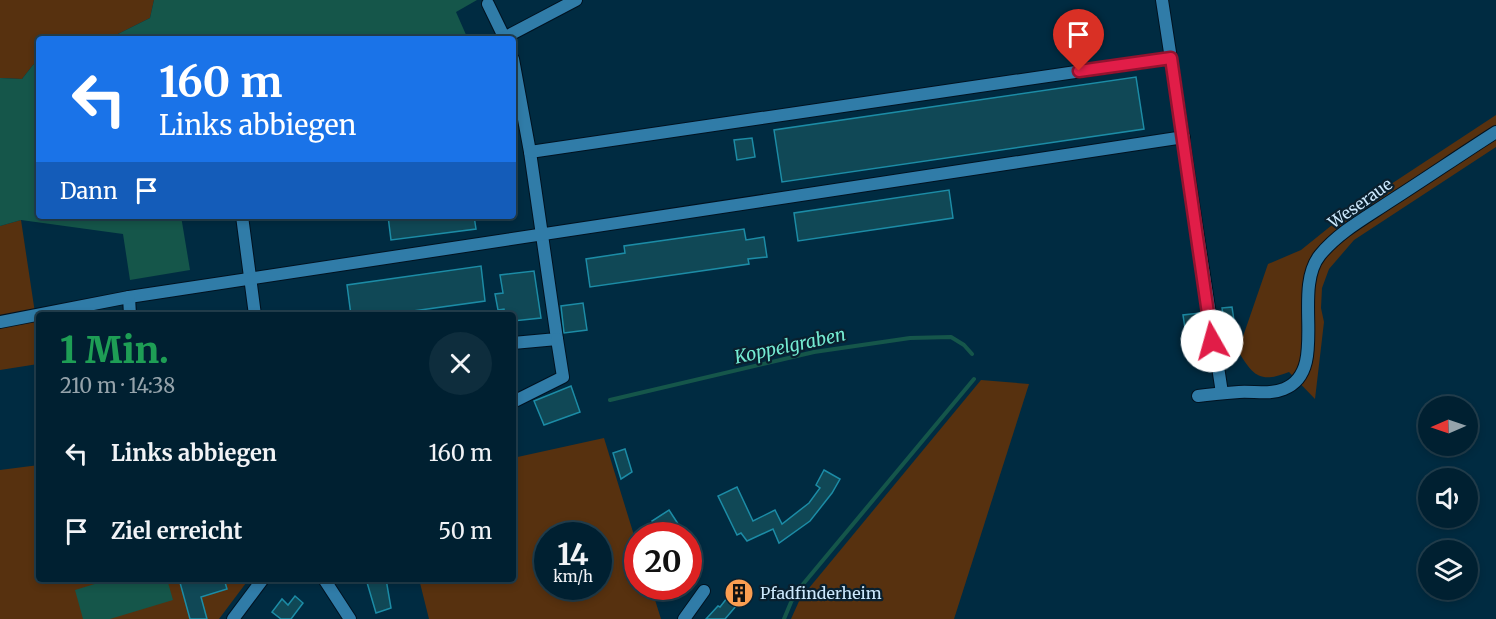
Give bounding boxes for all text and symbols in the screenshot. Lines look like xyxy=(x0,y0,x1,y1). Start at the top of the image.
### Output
pin xyxy=(1053,9,1104,71)
icon: arrive xyxy=(1062,18,1095,51)
text: 160 m xyxy=(159,56,283,108)
icon: left xyxy=(60,60,138,138)
text: Links abbiegen xyxy=(159,108,356,142)
icon: arrive xyxy=(130,174,163,207)
street label: Weseraue xyxy=(1323,174,1396,233)
text: Dann xyxy=(60,177,118,205)
position arrow xyxy=(1180,309,1244,373)
water label: Koppelgraben xyxy=(731,322,848,369)
text: 1 Min. xyxy=(60,328,169,373)
button: close xyxy=(429,332,492,395)
text: 210 m · 14:38 xyxy=(60,373,175,398)
north arrow xyxy=(1418,396,1478,456)
map controls xyxy=(1418,396,1478,600)
icon: left xyxy=(60,437,93,470)
text: Links abbiegen xyxy=(111,439,277,467)
text: 160 m xyxy=(428,439,492,467)
button: sound xyxy=(1418,468,1478,528)
icon: arrive xyxy=(60,515,93,548)
text: Ziel erreicht xyxy=(111,517,242,545)
text: 50 m xyxy=(438,517,492,545)
speed limit sign: 20 xyxy=(624,522,702,600)
text: 14 xyxy=(557,535,589,573)
button: layers xyxy=(1418,540,1478,600)
text: km/h xyxy=(553,567,593,586)
building icon: Pfadfinderheim xyxy=(723,577,755,609)
place label: Pfadfinderheim xyxy=(760,583,882,603)

